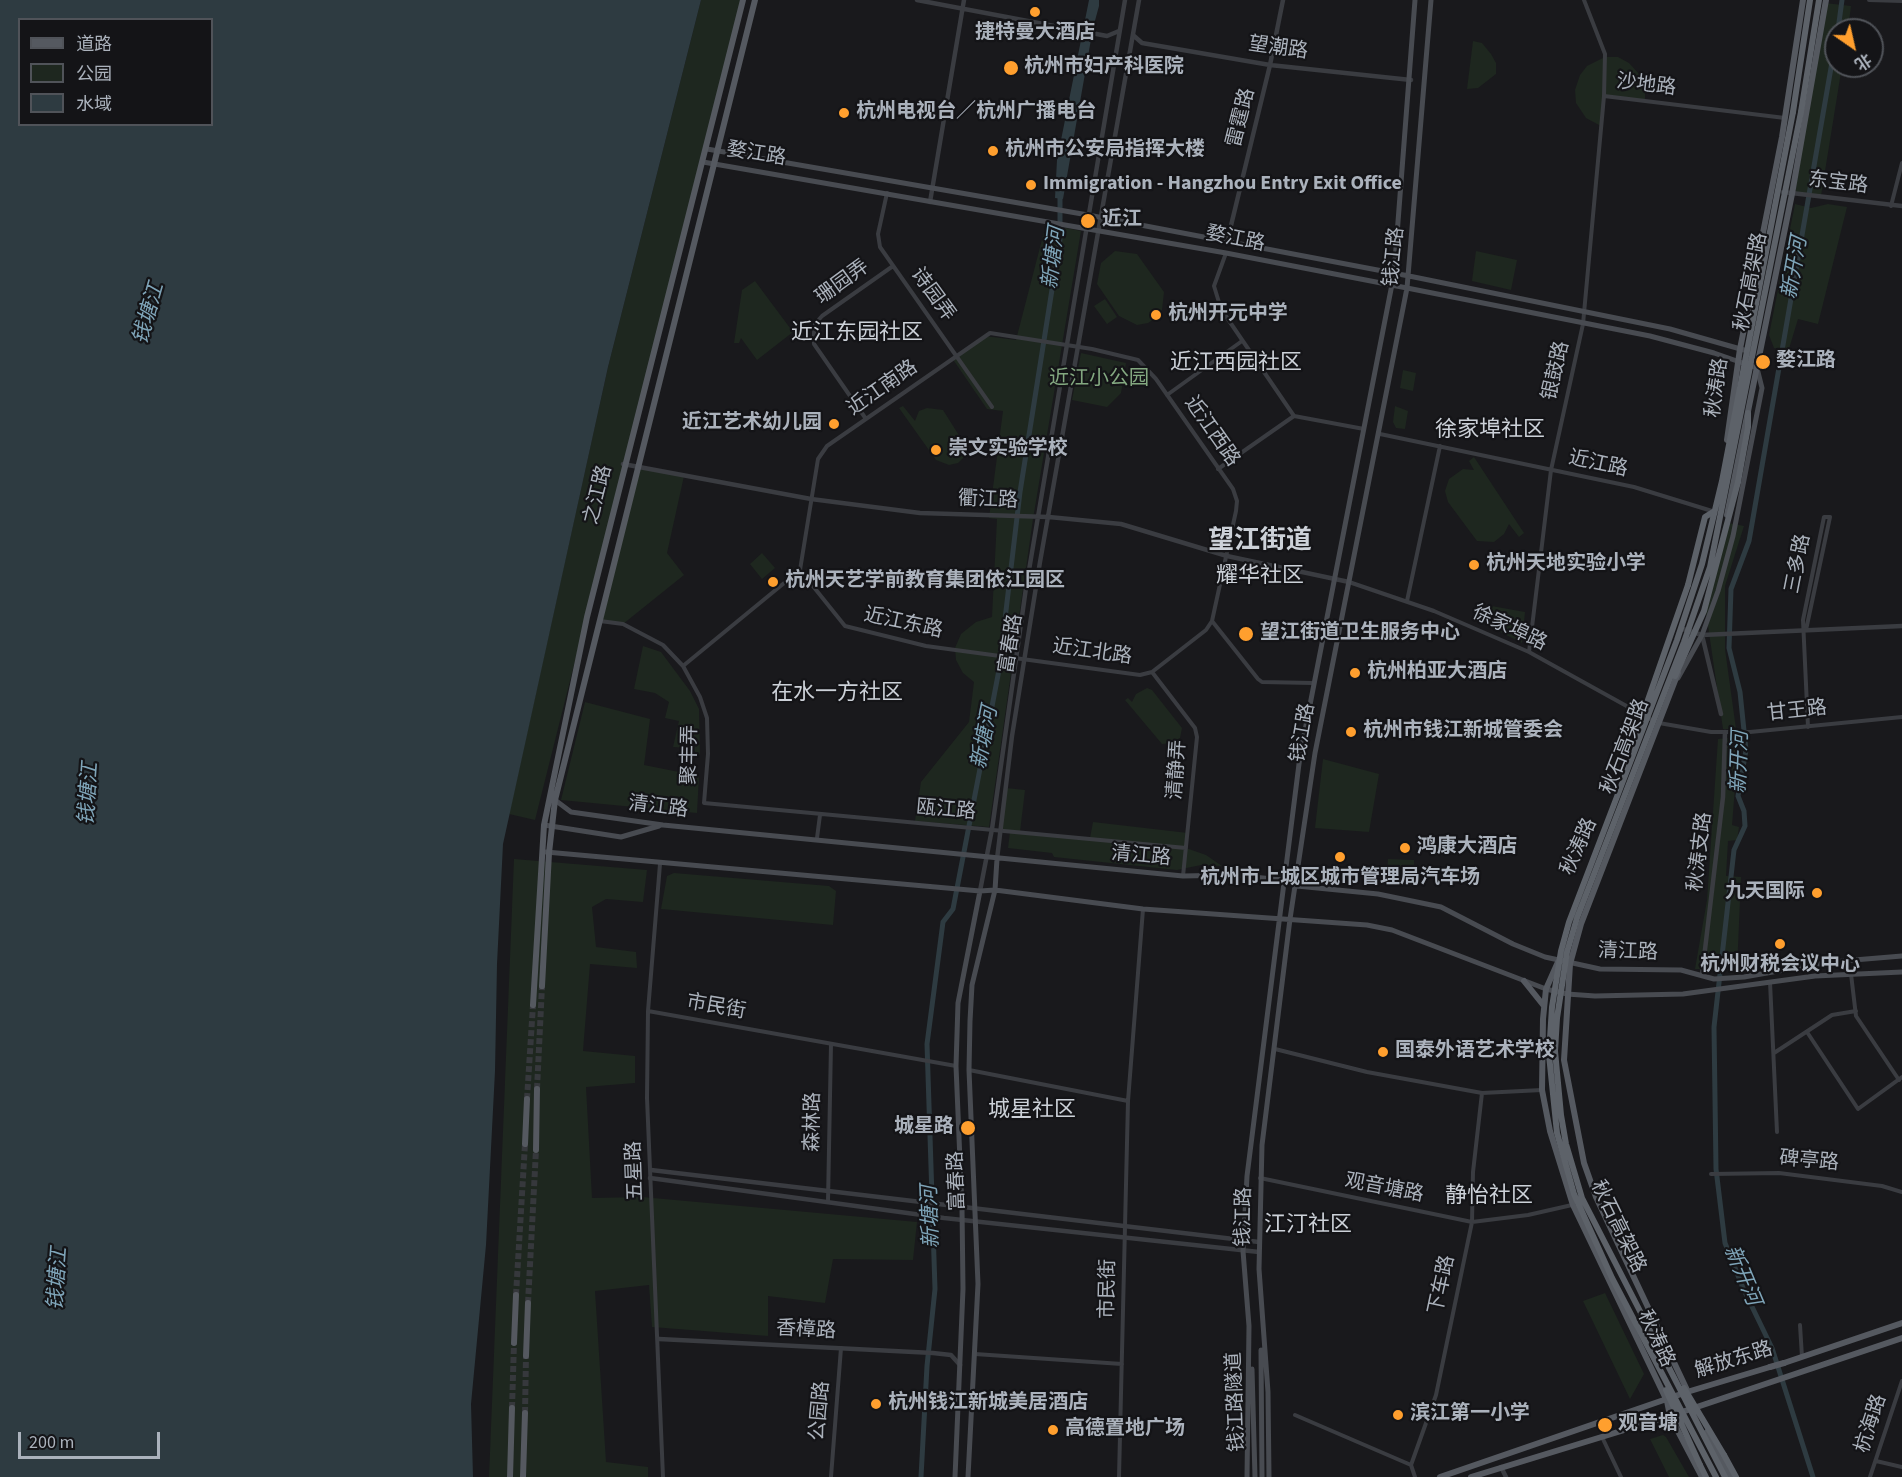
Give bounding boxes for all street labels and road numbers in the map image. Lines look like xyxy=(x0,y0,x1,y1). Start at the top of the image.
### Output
street label: 望潮路 xyxy=(1247,33,1309,65)
street label: 沙地路 xyxy=(1615,70,1677,102)
street label: 雷霆路 xyxy=(1223,86,1261,150)
street label: 婺江路 xyxy=(724,138,788,172)
street label: 东宝路 xyxy=(1807,168,1869,200)
street label: 婺江路 xyxy=(1203,222,1267,258)
street label: 钱江路 xyxy=(1380,226,1410,288)
street label: 秋石高架路 xyxy=(1731,231,1773,333)
street label: 珊园弄 xyxy=(812,256,874,310)
street label: 诗园弄 xyxy=(905,264,959,326)
street label: 银鼓路 xyxy=(1539,339,1575,403)
street label: 近江南路 xyxy=(843,356,923,422)
street label: 秋涛路 xyxy=(1702,357,1734,419)
street label: 近江西路 xyxy=(1178,392,1244,472)
street label: 近江路 xyxy=(1566,447,1630,483)
street label: 之江路 xyxy=(580,463,618,527)
street label: 衢江路 xyxy=(958,488,1018,514)
street label: 三多路 xyxy=(1781,532,1817,596)
street label: 徐家埠路 xyxy=(1468,601,1550,657)
street label: 近江东路 xyxy=(861,604,945,644)
street label: 富春路 xyxy=(995,612,1029,676)
street label: 近江北路 xyxy=(1051,636,1133,670)
street label: 秋石高架路 xyxy=(1597,696,1655,798)
street label: 甘王路 xyxy=(1766,697,1828,727)
street label: 钱江路 xyxy=(1287,701,1321,765)
street label: 聚丰弄 xyxy=(678,725,704,785)
street label: 清静弄 xyxy=(1164,739,1192,801)
street label: 清江路 xyxy=(627,792,689,824)
street label: 瓯江路 xyxy=(915,796,977,826)
street label: 秋涛支路 xyxy=(1684,811,1718,893)
street label: 秋涛路 xyxy=(1557,815,1603,879)
street label: 清江路 xyxy=(1110,842,1172,872)
street label: 清江路 xyxy=(1598,940,1658,966)
street label: 市民街 xyxy=(684,991,748,1025)
street label: 森林路 xyxy=(801,1092,827,1152)
street label: 五星路 xyxy=(623,1141,649,1201)
street label: 碑亭路 xyxy=(1778,1147,1840,1177)
street label: 富春路 xyxy=(945,1151,971,1211)
street label: 观音塘路 xyxy=(1342,1170,1426,1208)
street label: 秋石高架路 xyxy=(1584,1177,1650,1277)
street label: 钱江路 xyxy=(1232,1187,1258,1247)
street label: 下车路 xyxy=(1425,1253,1461,1317)
street label: 市民街 xyxy=(1096,1259,1122,1319)
street label: 秋涛路 xyxy=(1631,1307,1679,1371)
street label: 香樟路 xyxy=(775,1317,837,1345)
street label: 解放东路 xyxy=(1692,1338,1776,1384)
street label: 钱江路隧道 xyxy=(1223,1352,1251,1452)
street label: 公园路 xyxy=(806,1380,836,1442)
street label: 杭海路 xyxy=(1851,1392,1893,1456)

